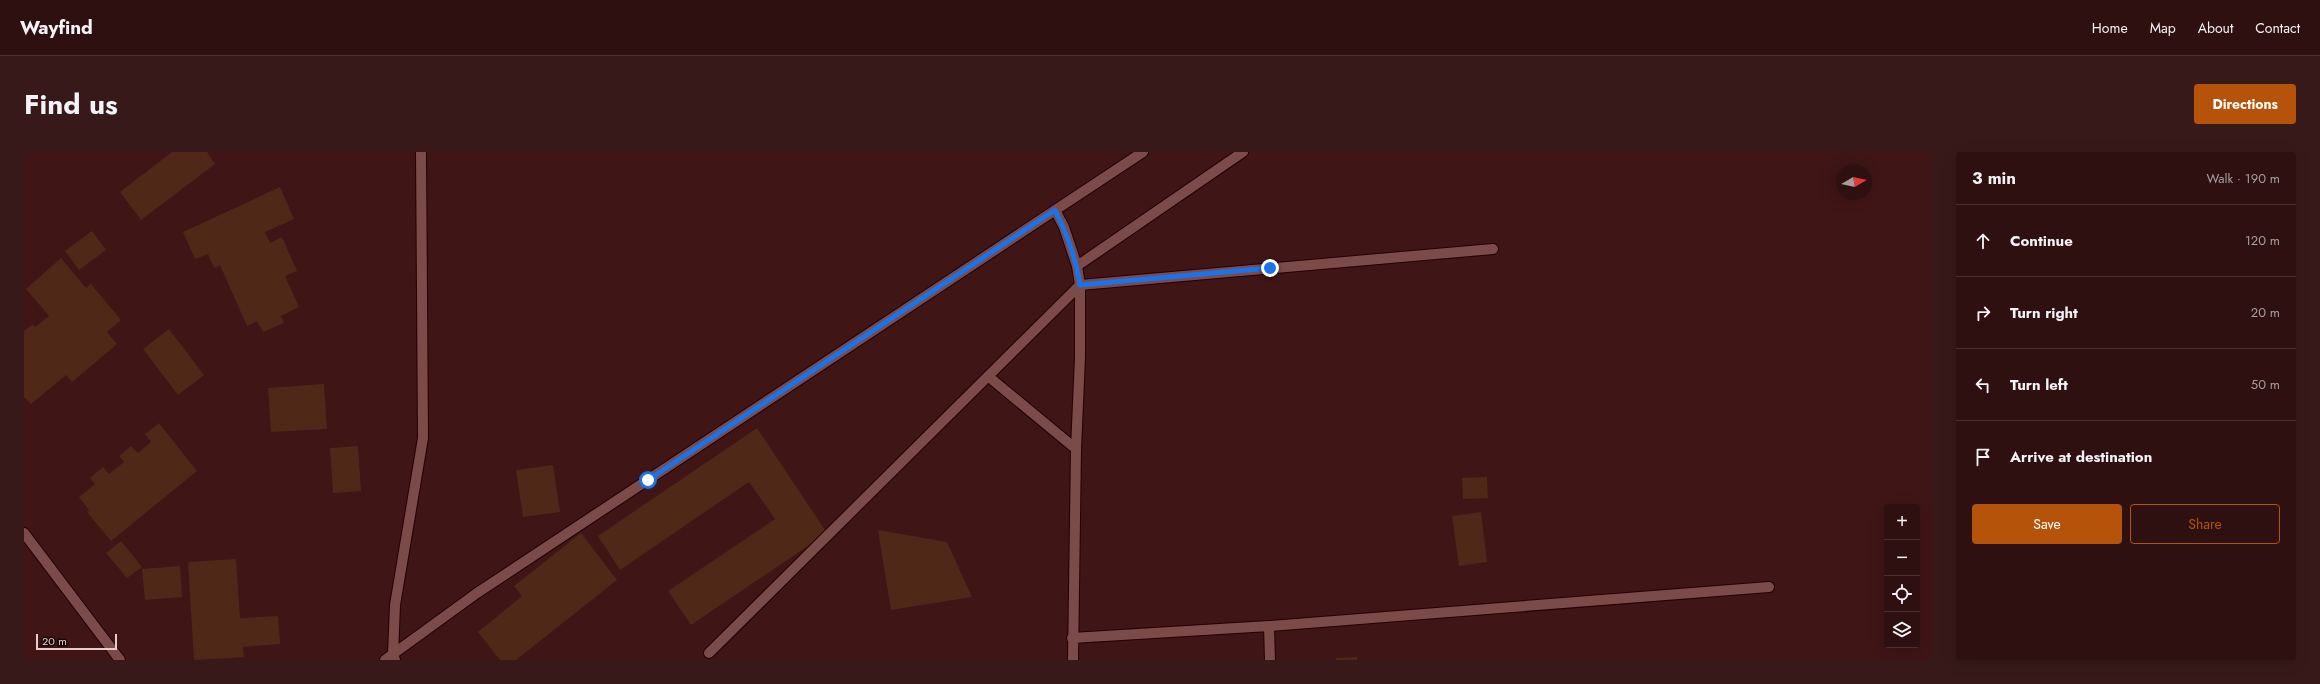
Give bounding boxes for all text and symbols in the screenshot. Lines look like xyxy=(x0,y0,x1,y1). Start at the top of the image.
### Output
text: Wayfind xyxy=(20,14,93,41)
text: Home xyxy=(2092,18,2128,38)
text: Map xyxy=(2150,18,2176,38)
text: About xyxy=(2198,18,2233,38)
text: Contact xyxy=(2255,18,2300,38)
text: Find us xyxy=(24,84,118,125)
button: Directions xyxy=(2194,84,2296,124)
north arrow xyxy=(1836,164,1872,200)
text: 3 min xyxy=(1972,166,2016,190)
text: Walk · 190 m xyxy=(2207,169,2280,188)
icon: ahead xyxy=(1972,230,1994,252)
text: Continue xyxy=(2010,230,2073,252)
text: 120 m xyxy=(2245,231,2280,250)
route end xyxy=(1261,259,1279,277)
icon: right xyxy=(1972,302,1994,324)
text: Turn right xyxy=(2010,302,2078,324)
text: 20 m xyxy=(2251,303,2280,322)
icon: left xyxy=(1972,374,1994,396)
text: Turn left xyxy=(2010,374,2068,396)
text: 50 m xyxy=(2251,375,2280,394)
icon: arrive xyxy=(1972,446,1994,468)
text: Arrive at destination xyxy=(2010,446,2152,468)
route start xyxy=(639,471,657,489)
map controls xyxy=(1884,504,1920,648)
button: + xyxy=(1884,504,1920,540)
button: Save xyxy=(1972,504,2122,544)
button: Share xyxy=(2130,504,2280,544)
button: − xyxy=(1884,540,1920,576)
button: locate xyxy=(1884,576,1920,612)
button: layers xyxy=(1884,612,1920,648)
scale bar xyxy=(36,632,117,651)
text: 20 m xyxy=(42,633,67,649)

